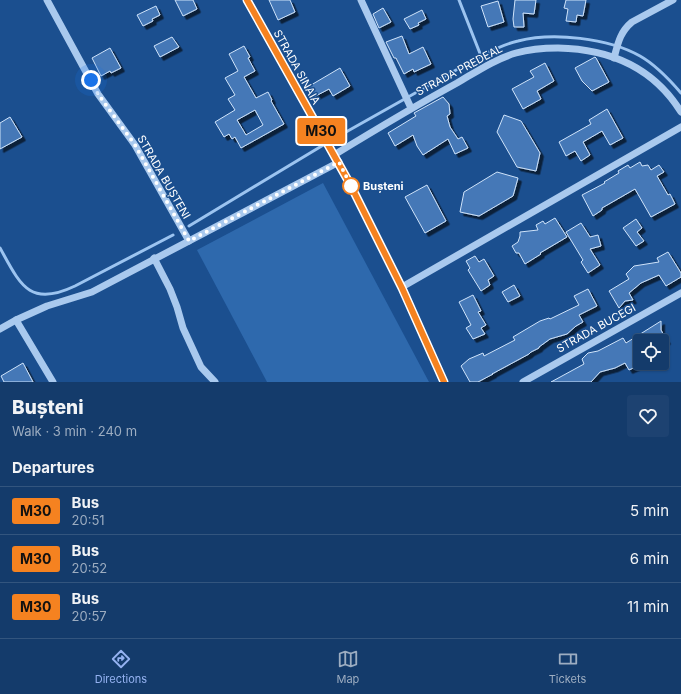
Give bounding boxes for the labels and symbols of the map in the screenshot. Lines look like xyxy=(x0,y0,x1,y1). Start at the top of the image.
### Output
street label: STRADA SINAIA xyxy=(271,27,324,107)
street label: STRADA PREDEAL xyxy=(413,41,505,99)
your location xyxy=(81,70,101,90)
line badge: M30 xyxy=(298,118,344,144)
street label: STRADA BUȘTENI xyxy=(134,133,194,221)
marker: Bușteni xyxy=(342,177,360,195)
place label: Bușteni xyxy=(363,179,404,193)
street label: STRADA BUCEGI xyxy=(554,300,638,356)

